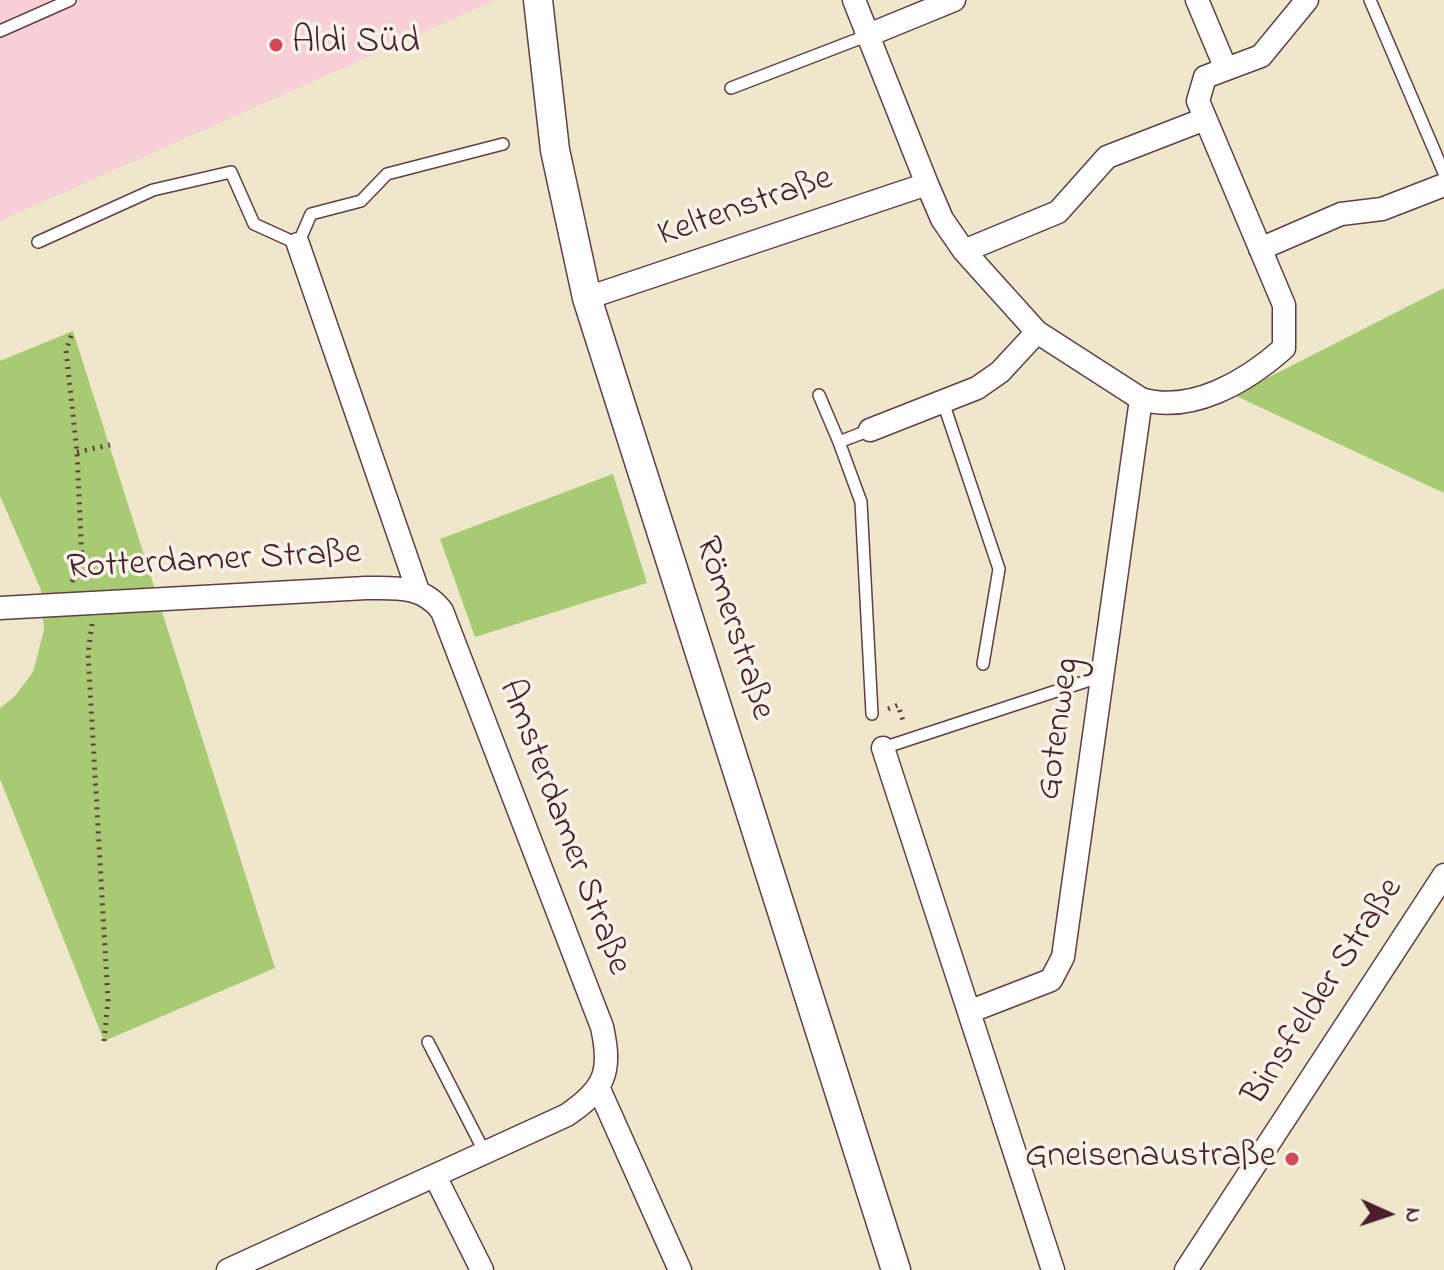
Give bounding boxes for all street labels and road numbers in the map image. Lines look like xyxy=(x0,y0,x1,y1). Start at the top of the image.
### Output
street label: Keltenstraße xyxy=(653,159,839,259)
street label: Römerstraße xyxy=(682,532,782,726)
street label: Rotterdamer Straße xyxy=(66,534,362,592)
street label: Gotenweg xyxy=(1030,655,1092,803)
street label: Amsterdamer Straße xyxy=(486,674,638,982)
street label: Binsfelder Straße xyxy=(1235,871,1415,1115)

